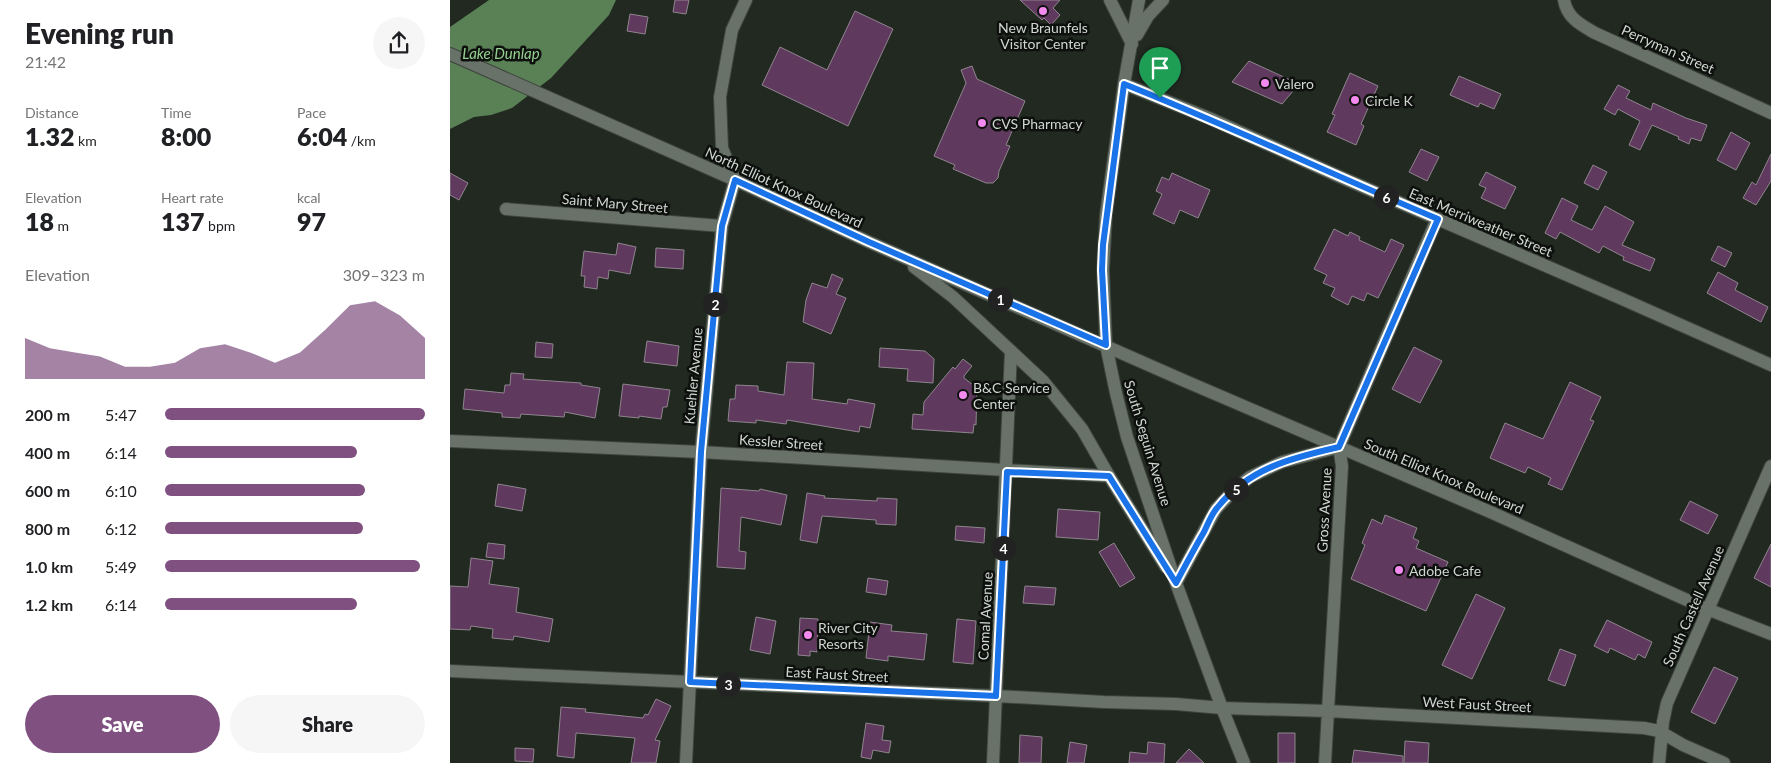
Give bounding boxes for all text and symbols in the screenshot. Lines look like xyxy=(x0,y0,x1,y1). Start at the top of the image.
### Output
marker: New Braunfels Visitor Center xyxy=(1037,5,1049,17)
text: Evening run xyxy=(25,16,174,50)
button: share xyxy=(373,17,425,69)
place label: New Braunfels Visitor Center xyxy=(998,19,1088,52)
street label: Perryman Street xyxy=(1619,21,1717,77)
water label: Lake Dunlap xyxy=(462,44,540,62)
pin xyxy=(1139,47,1181,98)
text: 21:42 xyxy=(25,52,66,71)
icon: arrive xyxy=(1146,54,1174,82)
place label: Valero xyxy=(1275,75,1314,92)
marker: Valero xyxy=(1259,77,1271,89)
place label: Circle K xyxy=(1365,92,1413,109)
marker: Circle K xyxy=(1349,94,1361,106)
text: Distance xyxy=(25,104,79,121)
text: Time xyxy=(161,104,192,121)
text: Pace xyxy=(297,104,326,121)
place label: CVS Pharmacy xyxy=(992,115,1083,132)
marker: CVS Pharmacy xyxy=(976,117,988,129)
text: 1.32 xyxy=(25,121,74,151)
text: 8:00 xyxy=(161,121,211,151)
text: 6:04 xyxy=(297,121,347,151)
text: km xyxy=(74,132,97,149)
text: /km xyxy=(347,132,376,149)
street label: North Elliot Knox Boulevard xyxy=(703,143,865,231)
pin: 6 xyxy=(1374,184,1398,210)
street label: East Merriweather Street xyxy=(1407,184,1555,260)
text: Elevation xyxy=(25,189,82,206)
text: Heart rate xyxy=(161,189,224,206)
text: kcal xyxy=(297,189,321,206)
text: 6 xyxy=(1382,189,1391,206)
street label: Saint Mary Street xyxy=(561,190,669,216)
text: 18 xyxy=(25,206,54,236)
text: 137 xyxy=(161,206,205,236)
text: 97 xyxy=(297,206,326,236)
text: m xyxy=(54,217,69,234)
text: bpm xyxy=(205,217,235,234)
text: Elevation xyxy=(25,265,90,284)
text: 309–323 m xyxy=(343,265,425,284)
pin: 1 xyxy=(988,286,1012,312)
text: 1 xyxy=(996,291,1005,308)
pin: 2 xyxy=(702,292,728,316)
text: 2 xyxy=(711,296,720,313)
street label: Kuehler Avenue xyxy=(680,327,706,425)
street label: South Seguin Avenue xyxy=(1121,378,1175,508)
place label: B&C Service Center xyxy=(973,379,1050,412)
marker: B&C Service Center xyxy=(957,389,969,401)
text: 200 m xyxy=(25,405,70,424)
text: 5:47 xyxy=(105,405,137,424)
street label: Kessler Street xyxy=(738,431,824,453)
street label: South Elliot Knox Boulevard xyxy=(1362,435,1526,517)
text: 400 m xyxy=(25,443,70,462)
text: 6:14 xyxy=(105,443,137,462)
street label: Gross Avenue xyxy=(1313,467,1335,553)
pin: 5 xyxy=(1224,476,1248,502)
text: 600 m xyxy=(25,481,70,500)
text: 6:10 xyxy=(105,481,137,500)
text: 5 xyxy=(1232,481,1241,498)
text: 800 m xyxy=(25,519,70,538)
text: 6:12 xyxy=(105,519,137,538)
pin: 4 xyxy=(990,536,1016,560)
text: 4 xyxy=(999,540,1008,557)
street label: South Castell Avenue xyxy=(1659,543,1727,669)
text: 1.0 km xyxy=(25,557,73,576)
text: 5:49 xyxy=(105,557,137,576)
place label: Adobe Cafe xyxy=(1409,562,1481,579)
marker: Adobe Cafe xyxy=(1393,564,1405,576)
street label: Comal Avenue xyxy=(974,571,996,661)
text: 1.2 km xyxy=(25,595,73,614)
text: 6:14 xyxy=(105,595,137,614)
place label: River City Resorts xyxy=(818,619,879,652)
marker: River City Resorts xyxy=(802,629,814,641)
street label: East Faust Street xyxy=(785,663,889,685)
pin: 3 xyxy=(716,672,740,696)
text: 3 xyxy=(724,676,733,693)
street label: West Faust Street xyxy=(1422,693,1532,715)
button: Save xyxy=(25,695,220,753)
button: Share xyxy=(230,695,425,753)

